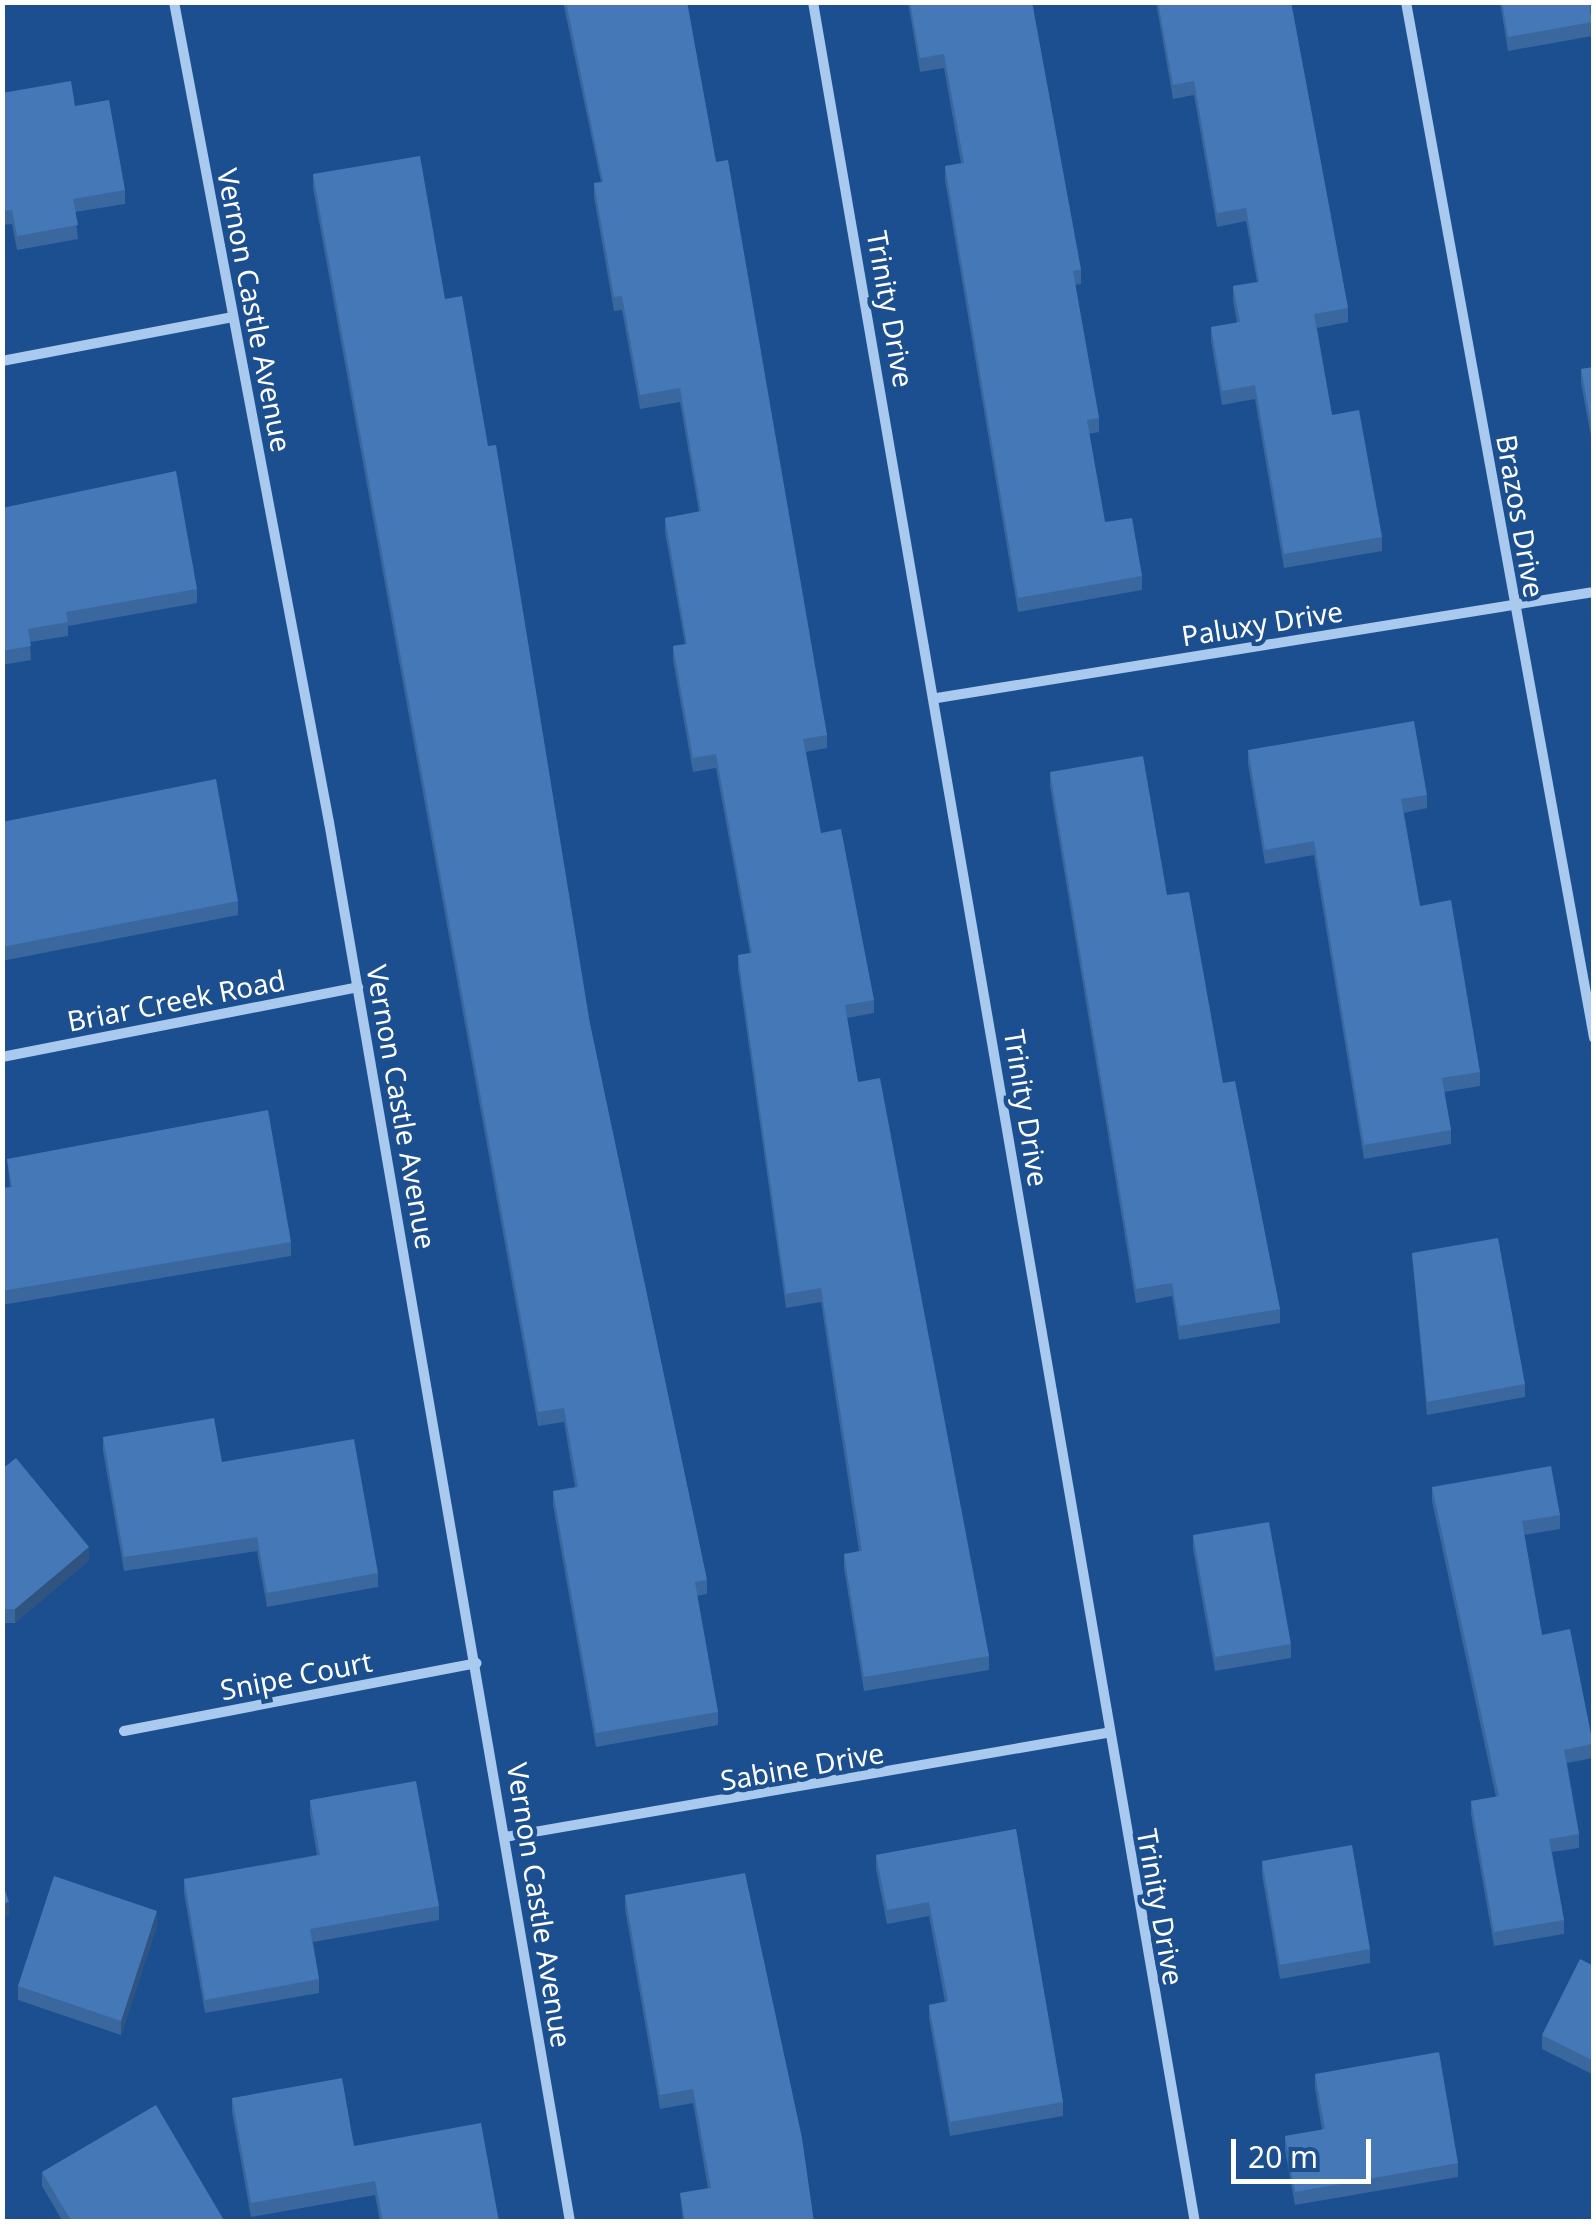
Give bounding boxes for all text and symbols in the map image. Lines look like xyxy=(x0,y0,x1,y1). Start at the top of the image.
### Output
street label: Vernon Castle Avenue xyxy=(211,165,299,455)
street label: Trinity Drive xyxy=(861,228,921,390)
street label: Brazos Drive xyxy=(1490,432,1552,600)
street label: Paluxy Drive xyxy=(1179,594,1345,652)
street label: Briar Creek Road xyxy=(64,962,288,1038)
street label: Vernon Castle Avenue xyxy=(360,962,444,1252)
street label: Trinity Drive xyxy=(998,1027,1056,1189)
street label: Snipe Court xyxy=(217,1644,375,1706)
street label: Sabine Drive xyxy=(718,1735,886,1797)
street label: Vernon Castle Avenue xyxy=(501,1760,579,2050)
street label: Trinity Drive xyxy=(1131,1826,1191,1988)
scale bar xyxy=(1236,2119,1376,2181)
text: 20 m xyxy=(1248,2136,1318,2177)

